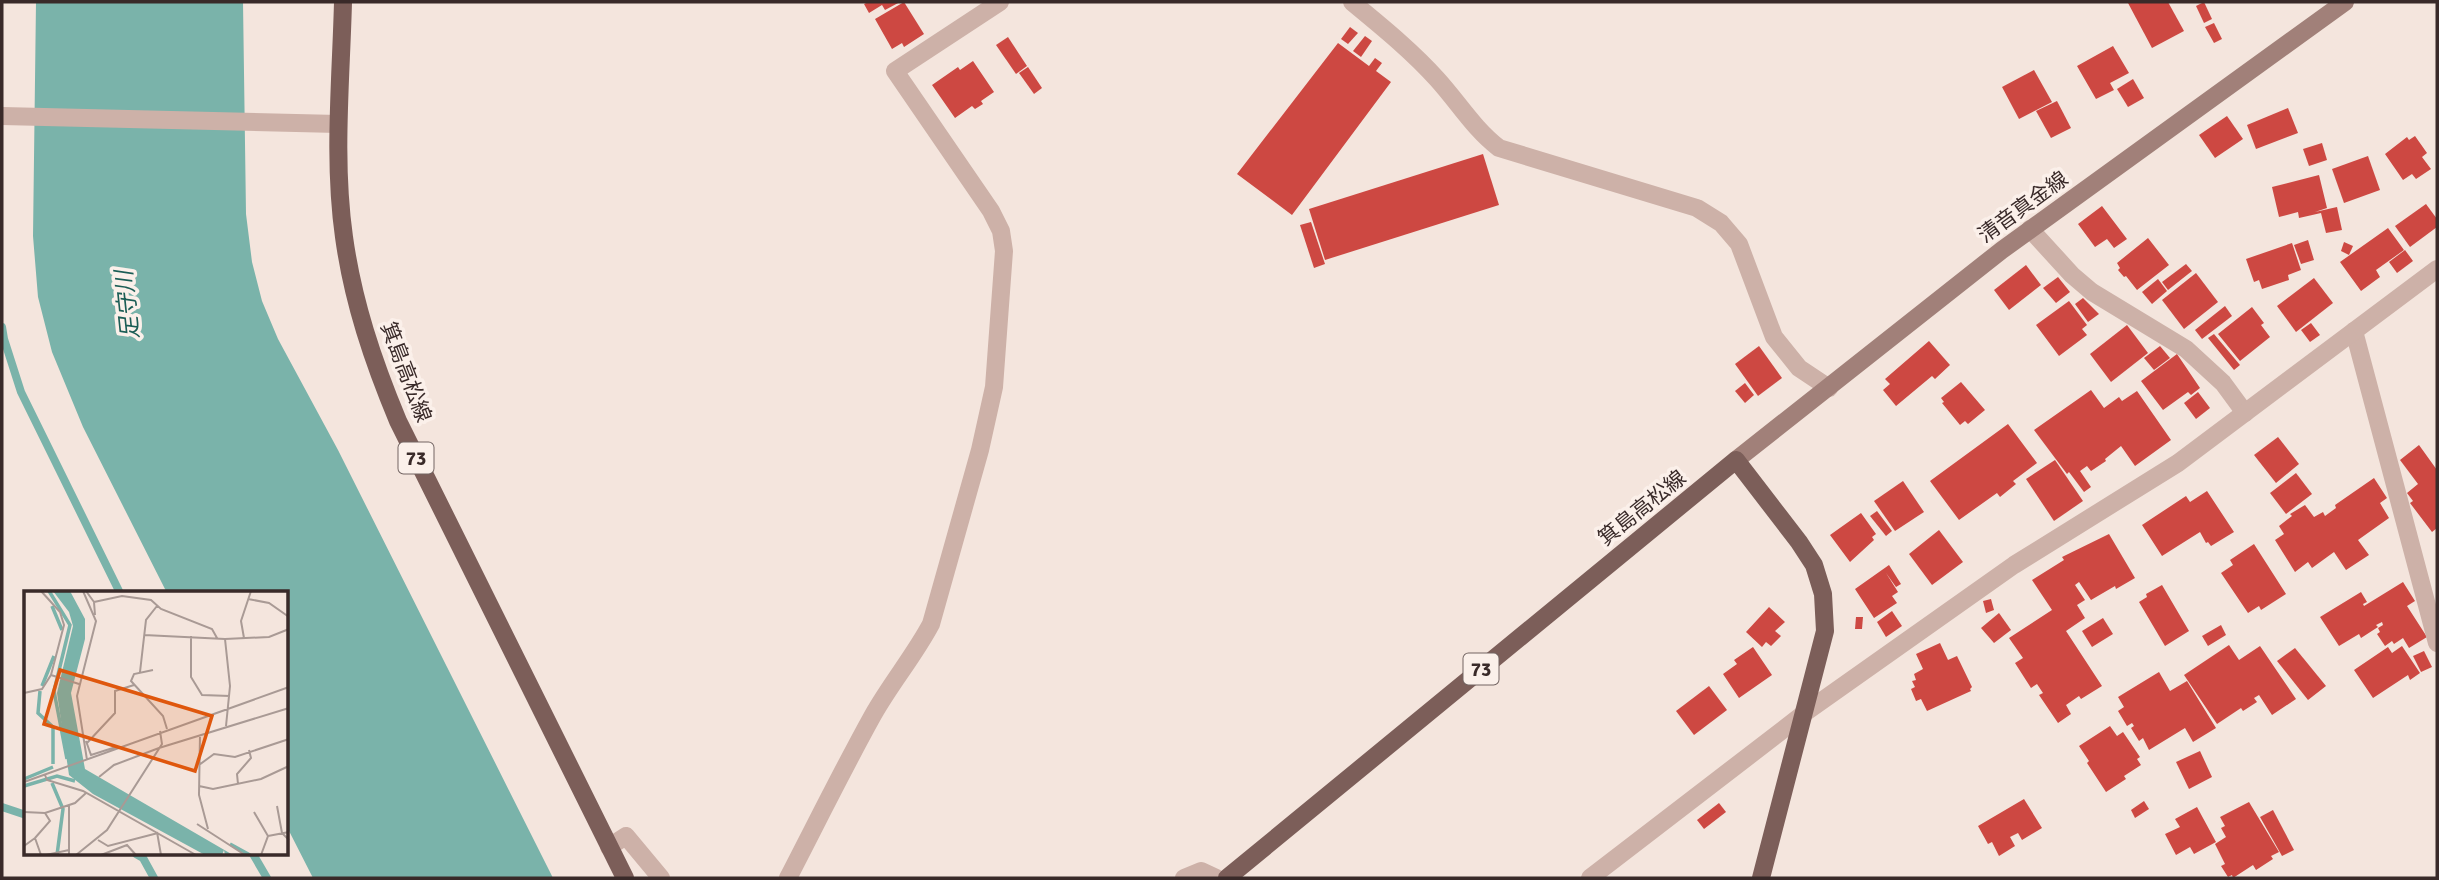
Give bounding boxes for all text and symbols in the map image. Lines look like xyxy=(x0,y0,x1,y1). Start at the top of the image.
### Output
street label: 清音真金線 xyxy=(1973,166,2073,248)
water label: 足守川 xyxy=(109,266,146,341)
street label: 箕島高松線 xyxy=(375,318,437,426)
road number: 73 xyxy=(398,442,434,474)
street label: 箕島高松線 xyxy=(1593,465,1691,551)
inset map xyxy=(24,591,289,856)
road number: 73 xyxy=(1464,654,1498,684)

